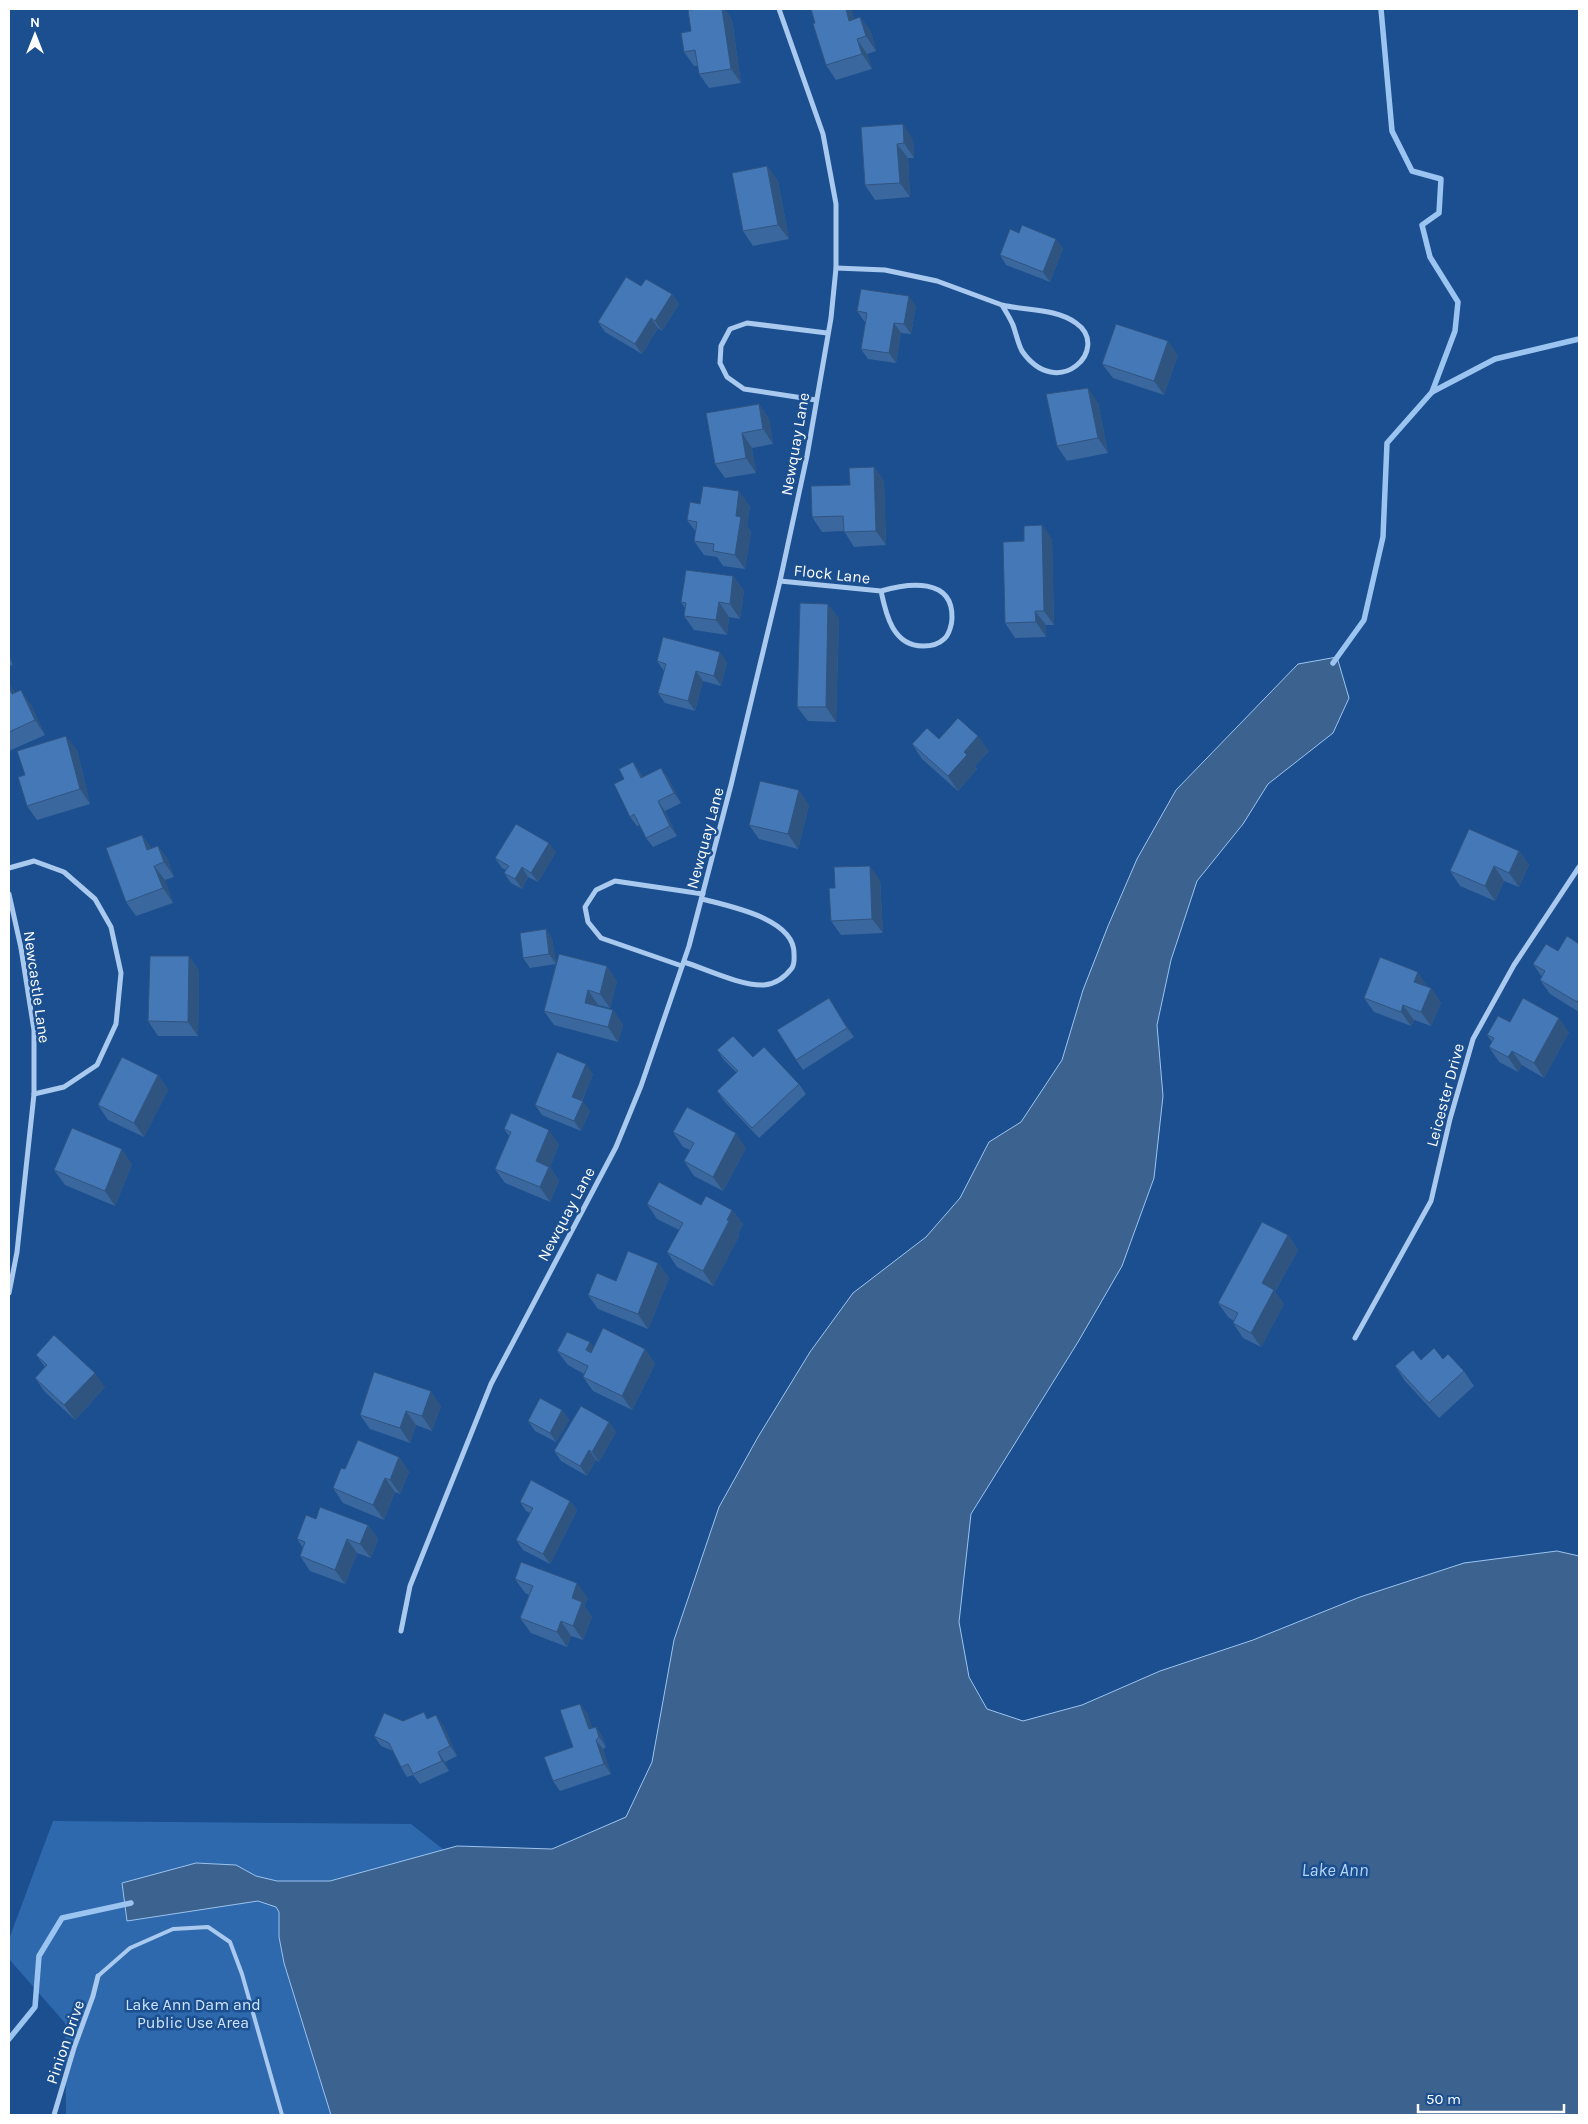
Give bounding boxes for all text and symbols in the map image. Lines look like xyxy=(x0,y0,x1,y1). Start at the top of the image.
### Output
north arrow xyxy=(10,10,60,60)
text: N xyxy=(30,14,40,31)
street label: Newquay Lane xyxy=(777,391,813,497)
street label: Flock Lane xyxy=(793,561,871,587)
street label: Newquay Lane xyxy=(682,785,728,891)
street label: Newcastle Lane xyxy=(20,930,54,1044)
street label: Leicester Drive xyxy=(1422,1041,1468,1149)
street label: Newquay Lane xyxy=(533,1164,599,1264)
water label: Lake Ann xyxy=(1302,1859,1368,1881)
park label: Lake Ann Dam and Public Use Area xyxy=(125,1995,261,2032)
street label: Pinion Drive xyxy=(42,1997,88,2087)
scale bar xyxy=(1418,2082,1564,2114)
text: 50 m xyxy=(1426,2090,1461,2108)

